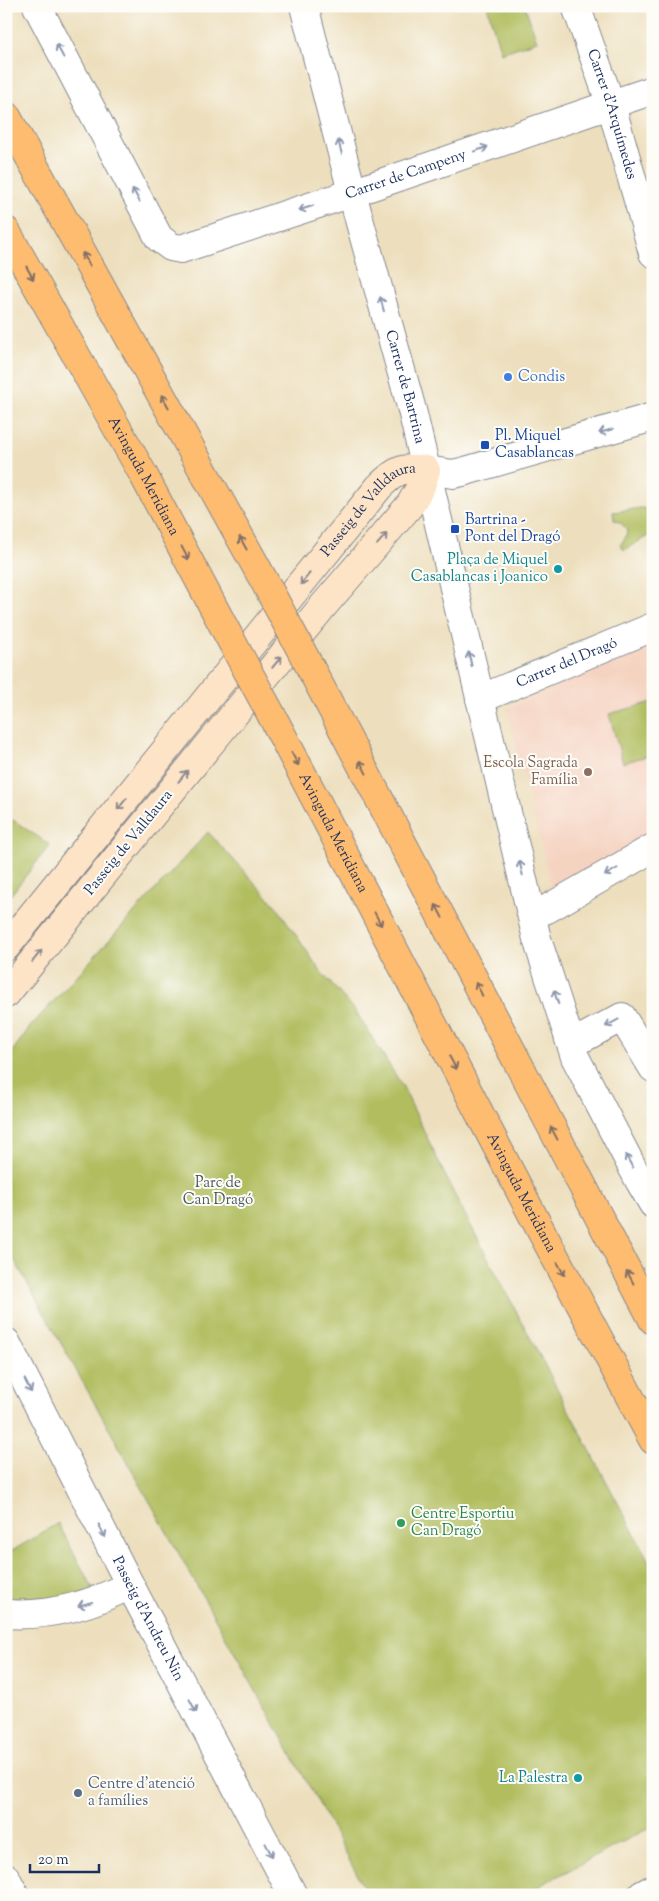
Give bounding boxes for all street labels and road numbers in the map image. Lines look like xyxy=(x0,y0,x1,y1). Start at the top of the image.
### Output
street label: Carrer d'Arquímedes xyxy=(582,46,642,182)
street label: Carrer de Campeny xyxy=(343,144,469,205)
street label: Carrer de Bartrina xyxy=(380,328,430,446)
street label: Avinguda Meridiana xyxy=(102,413,184,539)
street label: Passeig de Valldaura xyxy=(316,458,416,561)
street label: Carrer del Dragó xyxy=(513,632,621,693)
street label: Avinguda Meridiana xyxy=(293,769,373,897)
street label: Passeig de Valldaura xyxy=(80,786,178,900)
street label: Avinguda Meridiana xyxy=(481,1129,561,1257)
street label: Passeig d'Andreu Nin xyxy=(107,1553,189,1685)

